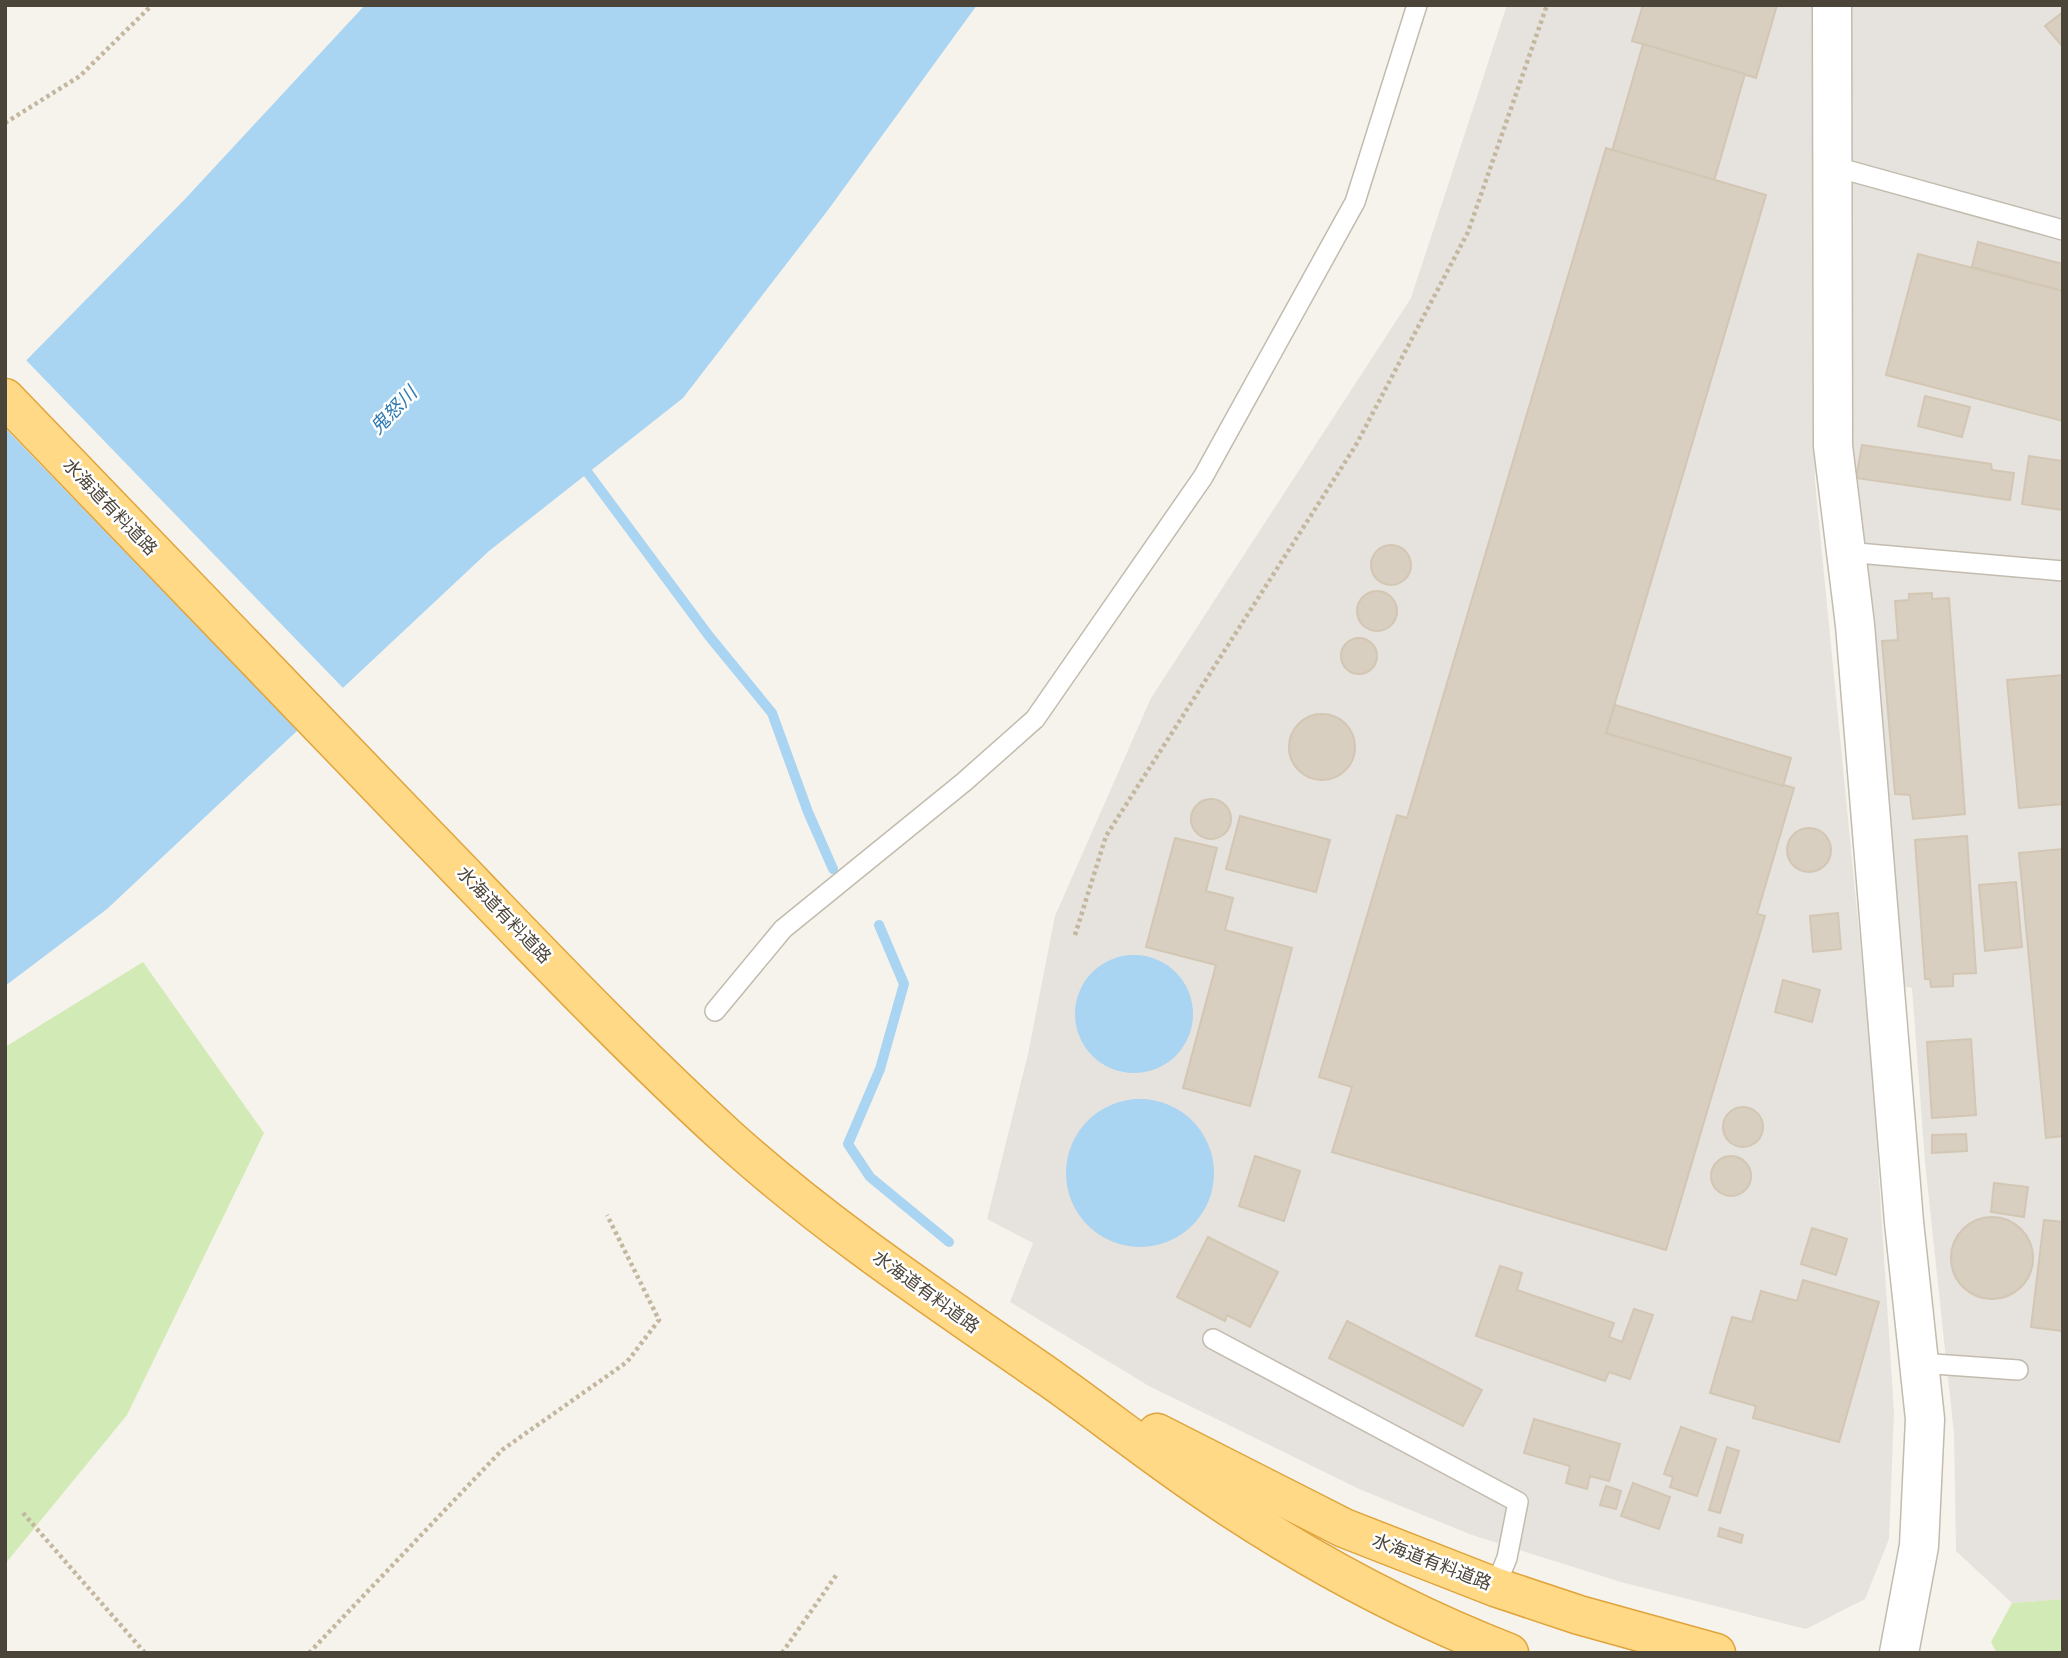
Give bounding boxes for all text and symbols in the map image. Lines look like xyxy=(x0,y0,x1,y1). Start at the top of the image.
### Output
water label: 鬼怒川 xyxy=(365,380,422,438)
street label: 水海道有料道路 xyxy=(59,453,162,559)
street label: 水海道有料道路 xyxy=(453,861,556,967)
street label: 水海道有料道路 xyxy=(869,1245,984,1337)
street label: 水海道有料道路 xyxy=(1370,1528,1495,1594)

